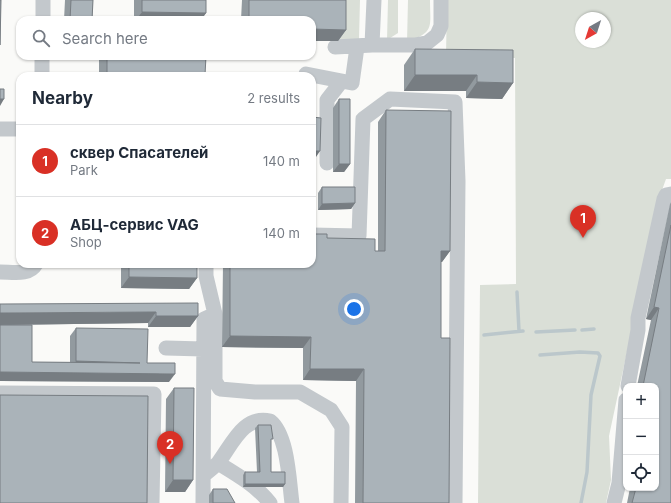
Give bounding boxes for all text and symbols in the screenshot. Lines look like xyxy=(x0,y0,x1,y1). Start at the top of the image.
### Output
north arrow xyxy=(575,12,611,48)
search box xyxy=(16,16,316,60)
icon: search xyxy=(30,27,52,49)
text: Search here xyxy=(62,29,148,48)
text: Nearby xyxy=(32,88,93,108)
text: 2 results xyxy=(247,90,300,106)
text: cквер Спасателей xyxy=(70,143,208,162)
text: 1 xyxy=(42,153,48,169)
text: 140 m xyxy=(263,153,300,169)
text: Park xyxy=(70,162,98,178)
pin: 1 xyxy=(570,205,596,238)
text: АБЦ-сервис VAG xyxy=(70,215,199,234)
text: 2 xyxy=(41,225,49,241)
text: 140 m xyxy=(263,225,300,241)
text: Shop xyxy=(70,234,102,250)
your location xyxy=(344,299,364,319)
map controls xyxy=(623,383,659,491)
button: + xyxy=(623,383,659,419)
button: − xyxy=(623,419,659,455)
pin: 2 xyxy=(157,431,183,464)
button: locate xyxy=(623,455,659,491)

